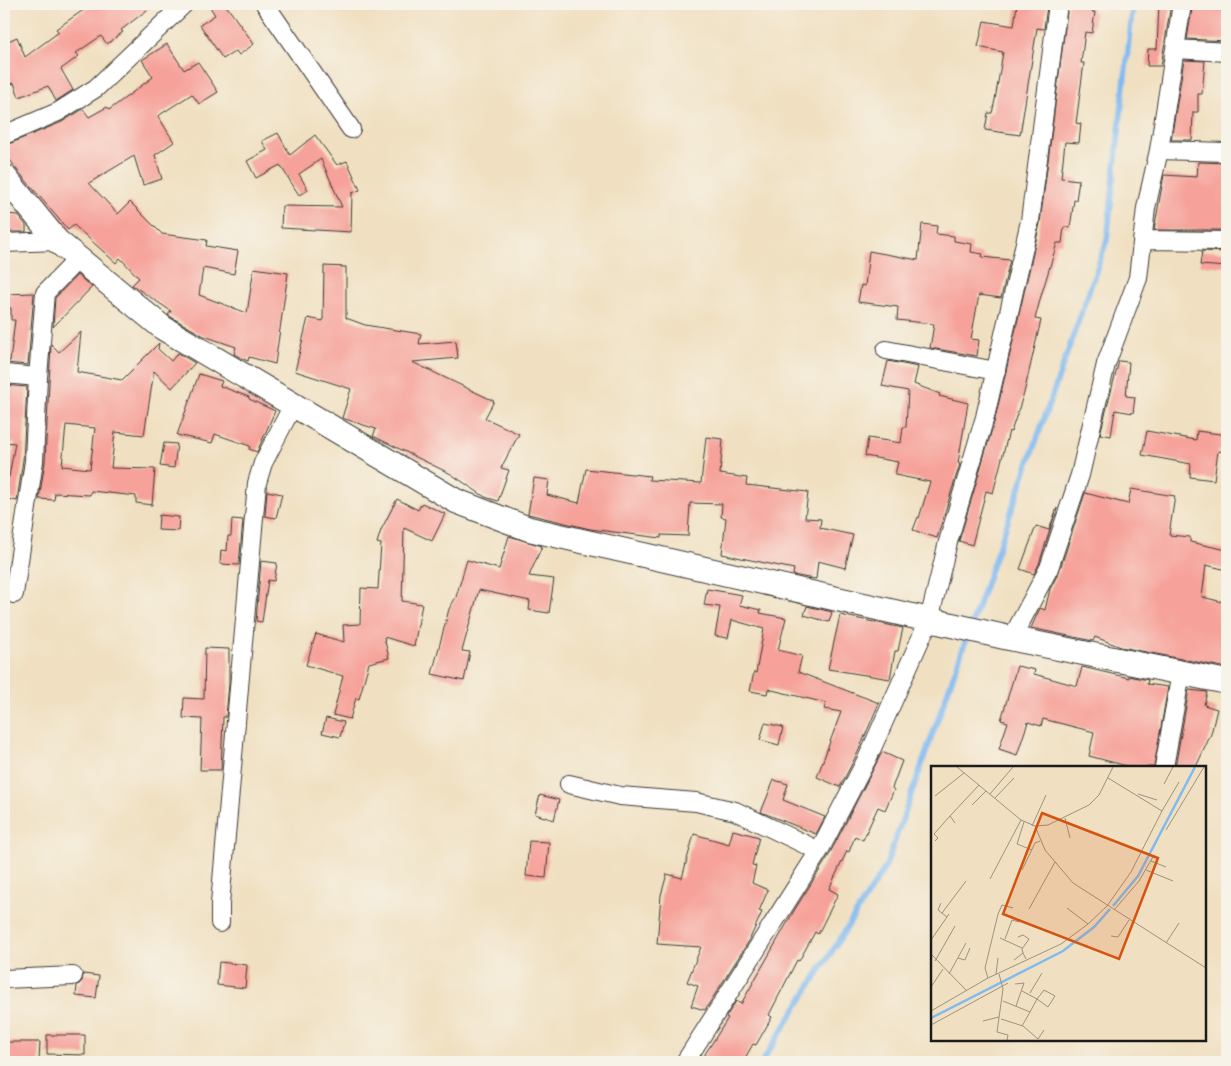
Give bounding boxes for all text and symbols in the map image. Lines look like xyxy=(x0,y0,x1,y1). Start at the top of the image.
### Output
inset map xyxy=(931,766,1206,1041)

